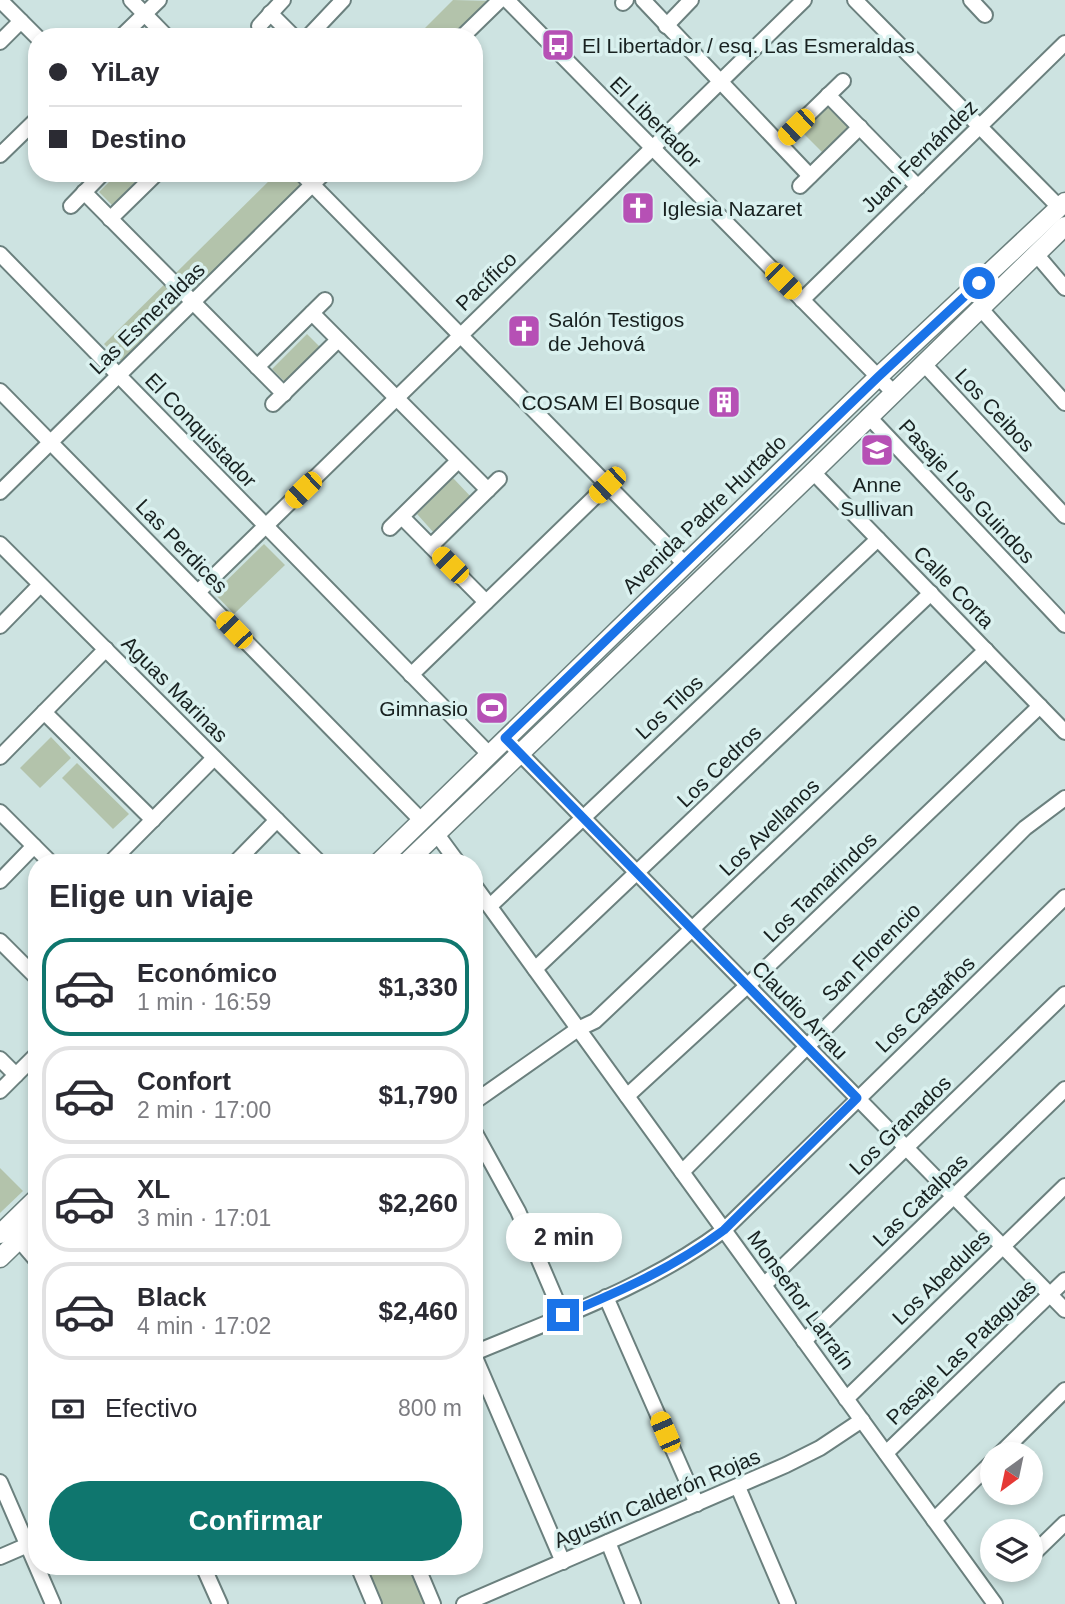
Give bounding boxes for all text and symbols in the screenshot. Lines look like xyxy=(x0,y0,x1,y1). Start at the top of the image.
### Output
bus stop icon: El Libertador / esq. Las Esmeraldas xyxy=(539,26,577,64)
place label: El Libertador / esq. Las Esmeraldas xyxy=(582,34,915,57)
text: YiLay xyxy=(91,57,159,87)
street label: El Libertador xyxy=(606,72,706,172)
street label: Juan Fernández xyxy=(856,95,982,217)
car xyxy=(774,105,819,149)
text: Destino xyxy=(91,124,186,154)
church icon: Iglesia Nazaret xyxy=(619,189,657,227)
place label: Iglesia Nazaret xyxy=(662,197,802,220)
street label: Pacífico xyxy=(451,247,521,315)
street label: Las Esmeraldas xyxy=(85,257,209,379)
car xyxy=(761,259,806,303)
route start xyxy=(963,267,995,299)
place label: Salón Testigos de Jehová xyxy=(548,308,684,355)
church icon: Salón Testigos de Jehová xyxy=(505,312,543,350)
street label: Los Ceibos xyxy=(951,364,1039,456)
street label: El Conquistador xyxy=(141,368,261,492)
building icon: COSAM El Bosque xyxy=(705,383,743,421)
place label: COSAM El Bosque xyxy=(521,391,700,414)
street label: Pasaje Los Guindos xyxy=(894,414,1040,568)
street label: Avenida Padre Hurtado xyxy=(618,430,790,598)
school or university icon: Anne Sullivan xyxy=(858,431,896,469)
car xyxy=(585,463,630,507)
car xyxy=(281,468,326,512)
place label: Anne Sullivan xyxy=(840,473,914,520)
street label: Las Perdices xyxy=(132,494,232,598)
street label: Calle Corta xyxy=(909,541,999,633)
car xyxy=(428,543,473,587)
car xyxy=(212,608,257,652)
street label: Aguas Marinas xyxy=(117,631,233,747)
street label: Los Tilos xyxy=(631,670,707,744)
sports icon: Gimnasio xyxy=(473,689,511,727)
place label: Gimnasio xyxy=(379,697,468,720)
street label: Los Cedros xyxy=(672,720,766,812)
street label: Los Avellanos xyxy=(715,774,823,880)
street label: Los Tamarindos xyxy=(759,827,881,947)
text: Elige un viaje xyxy=(49,878,254,914)
street label: San Florencio xyxy=(817,898,925,1006)
street label: Los Castaños xyxy=(871,951,979,1057)
icon: car xyxy=(53,956,116,1019)
street label: Claudio Arrau xyxy=(748,956,852,1064)
text: Económico xyxy=(137,958,277,988)
text: $1,330 xyxy=(378,972,458,1002)
text: 1 min · 16:59 xyxy=(137,989,271,1015)
icon: car xyxy=(53,1064,116,1127)
text: Confort xyxy=(137,1066,231,1096)
street label: Los Granados xyxy=(845,1071,955,1179)
text: $1,790 xyxy=(378,1080,458,1110)
text: 2 min · 17:00 xyxy=(137,1097,271,1123)
street label: Las Catalpas xyxy=(868,1149,972,1251)
icon: car xyxy=(53,1172,116,1235)
text: XL xyxy=(137,1174,170,1204)
text: $2,260 xyxy=(378,1188,458,1218)
text: 3 min · 17:01 xyxy=(137,1205,271,1231)
callout: 2 min xyxy=(505,1214,621,1262)
text: 2 min xyxy=(534,1224,594,1250)
street label: Los Abedules xyxy=(888,1225,994,1329)
street label: Monseñor Larraín xyxy=(743,1226,859,1374)
street label: Pasaje Las Pataguas xyxy=(882,1275,1040,1429)
icon: car xyxy=(53,1280,116,1343)
text: Black xyxy=(137,1282,206,1312)
text: $2,460 xyxy=(378,1296,458,1326)
route end xyxy=(547,1299,579,1331)
text: 4 min · 17:02 xyxy=(137,1313,271,1339)
icon: cash xyxy=(49,1390,87,1428)
text: Efectivo xyxy=(105,1393,198,1423)
text: 800 m xyxy=(398,1395,462,1421)
car xyxy=(648,1409,683,1455)
north arrow xyxy=(980,1442,1043,1505)
map controls xyxy=(980,1442,1043,1582)
street label: Agustín Calderón Rojas xyxy=(550,1444,764,1552)
button: Confirmar xyxy=(49,1481,462,1561)
button: layers xyxy=(980,1519,1043,1582)

